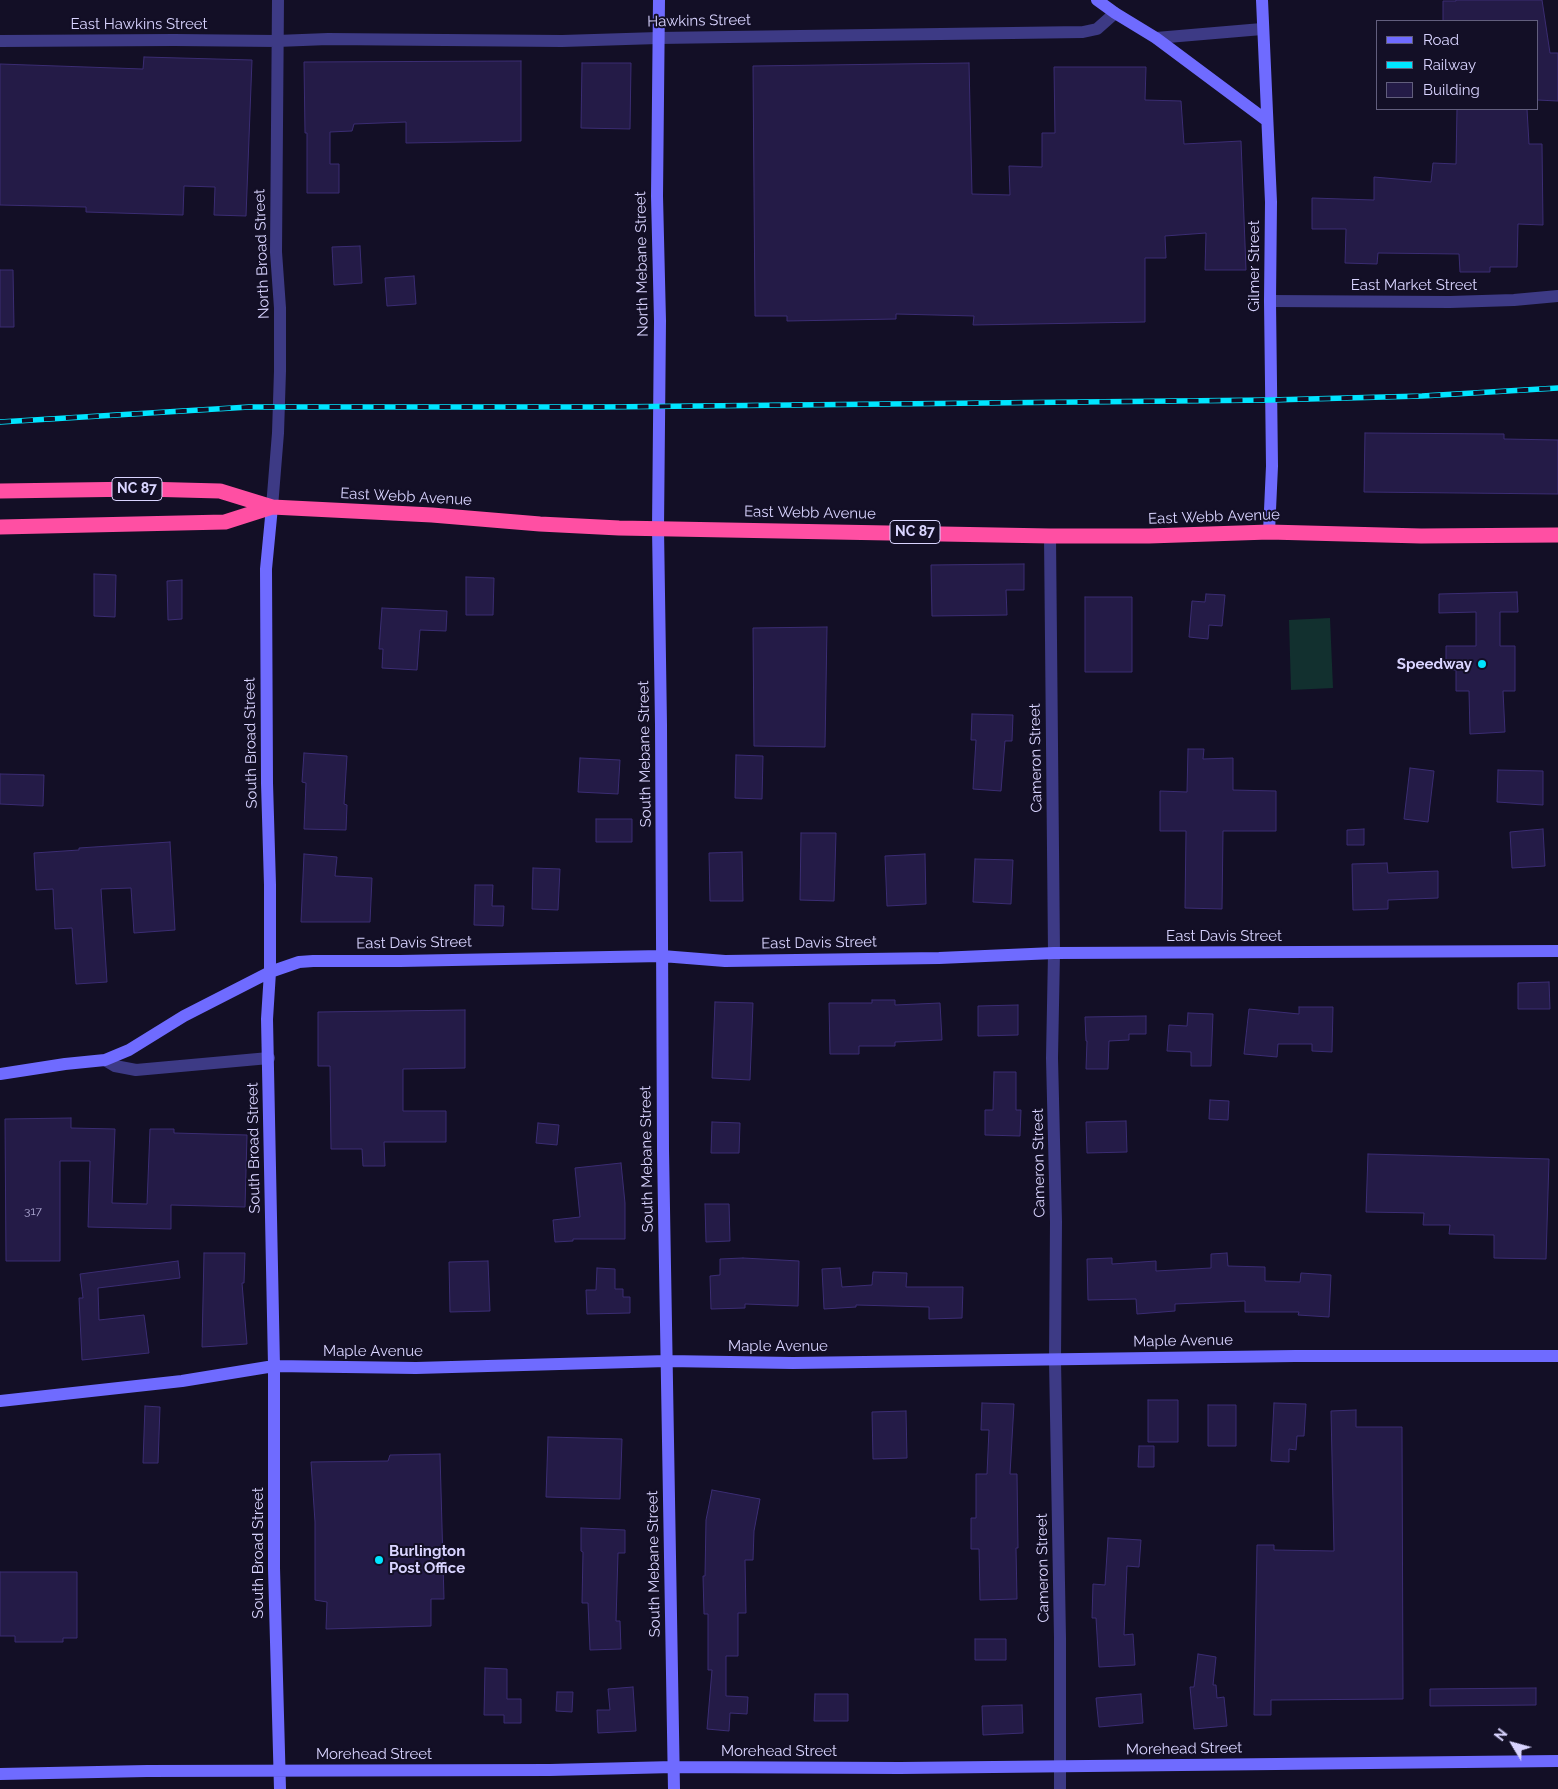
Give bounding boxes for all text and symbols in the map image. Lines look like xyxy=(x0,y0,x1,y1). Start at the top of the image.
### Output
street label: Hawkins Street xyxy=(647,11,751,31)
street label: East Hawkins Street xyxy=(70,15,208,33)
legend xyxy=(1376,20,1538,110)
text: Road xyxy=(1423,31,1459,49)
text: Railway xyxy=(1423,56,1476,74)
text: Building xyxy=(1423,81,1480,99)
street label: North Broad Street xyxy=(251,189,273,319)
street label: North Mebane Street xyxy=(632,191,652,337)
street label: Gilmer Street xyxy=(1245,220,1263,312)
street label: East Market Street xyxy=(1351,276,1477,294)
road number: NC 87 xyxy=(112,478,162,500)
street label: East Webb Avenue xyxy=(340,485,472,509)
street label: East Webb Avenue xyxy=(744,503,876,523)
street label: East Webb Avenue xyxy=(1148,506,1280,528)
road number: NC 87 xyxy=(890,520,940,544)
place label: Speedway xyxy=(1397,655,1472,673)
marker: Speedway xyxy=(1476,658,1488,670)
street label: South Broad Street xyxy=(241,677,261,809)
street label: South Mebane Street xyxy=(635,680,655,828)
street label: Cameron Street xyxy=(1026,703,1046,813)
street label: East Davis Street xyxy=(1166,927,1282,945)
street label: East Davis Street xyxy=(356,933,472,953)
street label: East Davis Street xyxy=(761,933,877,953)
street label: South Broad Street xyxy=(244,1082,264,1214)
street label: South Mebane Street xyxy=(637,1085,657,1233)
street label: Cameron Street xyxy=(1029,1108,1049,1218)
house number: 317 xyxy=(24,1204,42,1218)
street label: Maple Avenue xyxy=(1133,1331,1233,1351)
street label: Maple Avenue xyxy=(728,1337,828,1355)
street label: Maple Avenue xyxy=(323,1342,423,1360)
street label: South Broad Street xyxy=(249,1487,267,1619)
street label: South Mebane Street xyxy=(644,1490,664,1638)
street label: Cameron Street xyxy=(1033,1513,1053,1623)
place label: Burlington Post Office xyxy=(389,1542,465,1577)
marker: Burlington Post Office xyxy=(373,1554,385,1566)
north arrow xyxy=(1488,1719,1538,1769)
text: N xyxy=(1491,1726,1511,1744)
street label: Morehead Street xyxy=(1126,1739,1242,1759)
street label: Morehead Street xyxy=(721,1742,837,1760)
street label: Morehead Street xyxy=(316,1745,432,1763)

